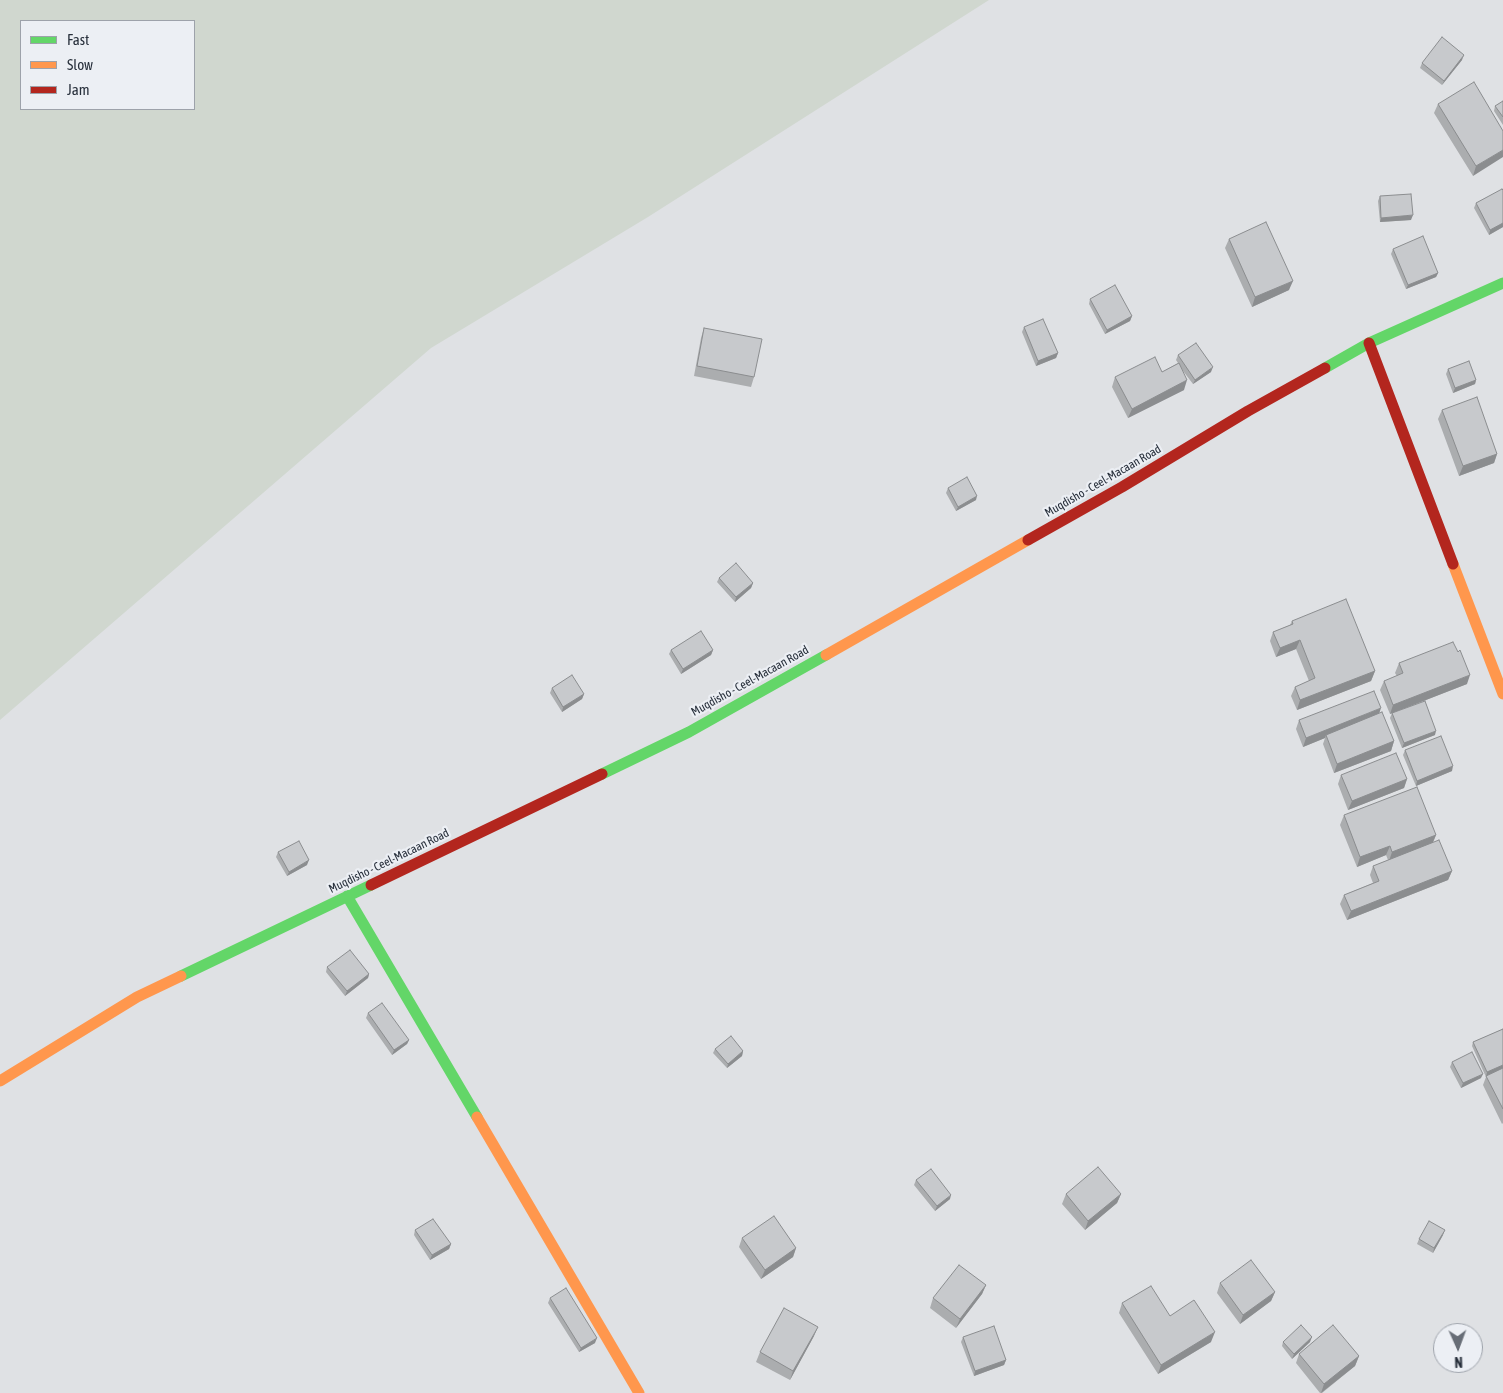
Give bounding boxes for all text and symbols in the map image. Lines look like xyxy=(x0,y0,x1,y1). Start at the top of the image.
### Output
legend xyxy=(20,20,195,110)
text: Fast xyxy=(67,31,89,48)
text: Slow xyxy=(67,56,93,73)
text: Jam xyxy=(67,81,90,98)
street label: Muqdisho - Ceel-Macaan Road xyxy=(1042,442,1164,520)
street label: Muqdisho - Ceel-Macaan Road xyxy=(689,643,811,719)
street label: Muqdisho - Ceel-Macaan Road xyxy=(327,826,451,896)
north arrow xyxy=(1433,1323,1483,1373)
text: N xyxy=(1454,1354,1463,1370)

